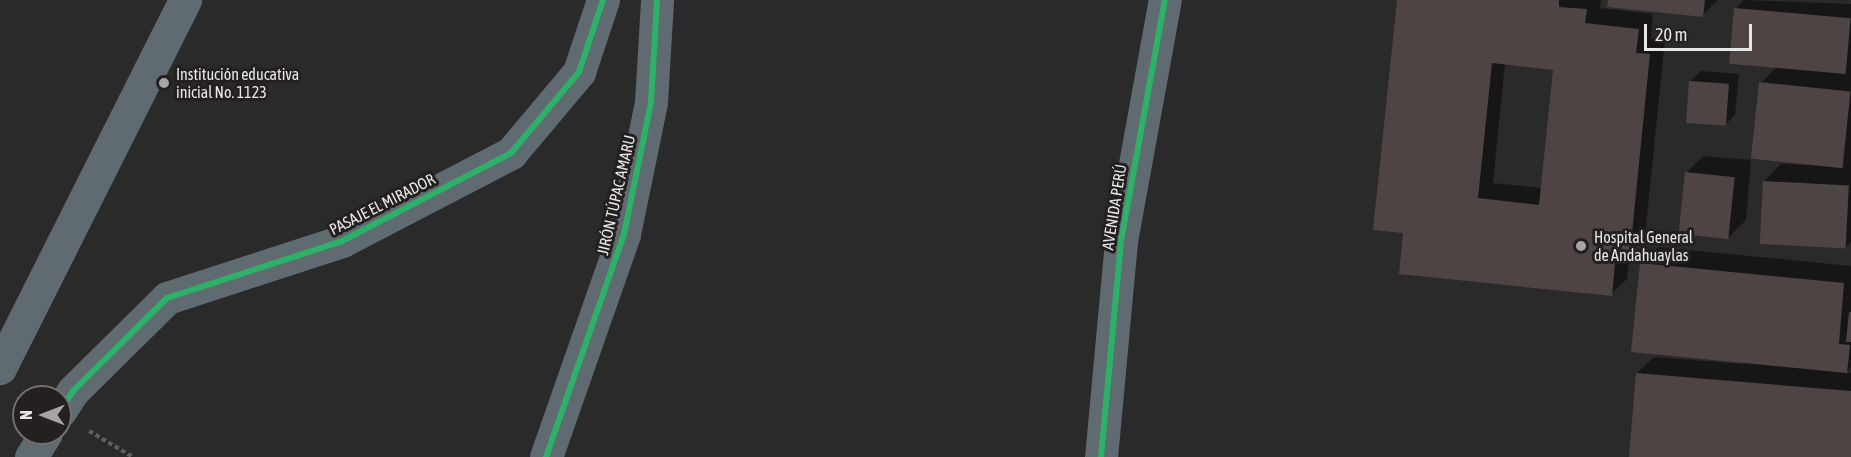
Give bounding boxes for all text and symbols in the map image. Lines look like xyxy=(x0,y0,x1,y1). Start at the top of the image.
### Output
scale bar xyxy=(1647,12,1755,50)
text: 20 m xyxy=(1655,24,1687,45)
place label: Institución educativa inicial No. 1123 xyxy=(176,64,299,102)
marker: Institución educativa inicial No. 1123 xyxy=(157,76,171,90)
street label: JIRÓN TÚPAC AMARU xyxy=(593,133,639,257)
street label: AVENIDA PERÚ xyxy=(1098,163,1130,251)
street label: PASAJE EL MIRADOR xyxy=(326,169,438,239)
place label: Hospital General de Andahuaylas xyxy=(1594,227,1693,265)
marker: Hospital General de Andahuaylas xyxy=(1572,237,1590,255)
north arrow xyxy=(12,385,72,445)
text: N xyxy=(17,410,35,420)

